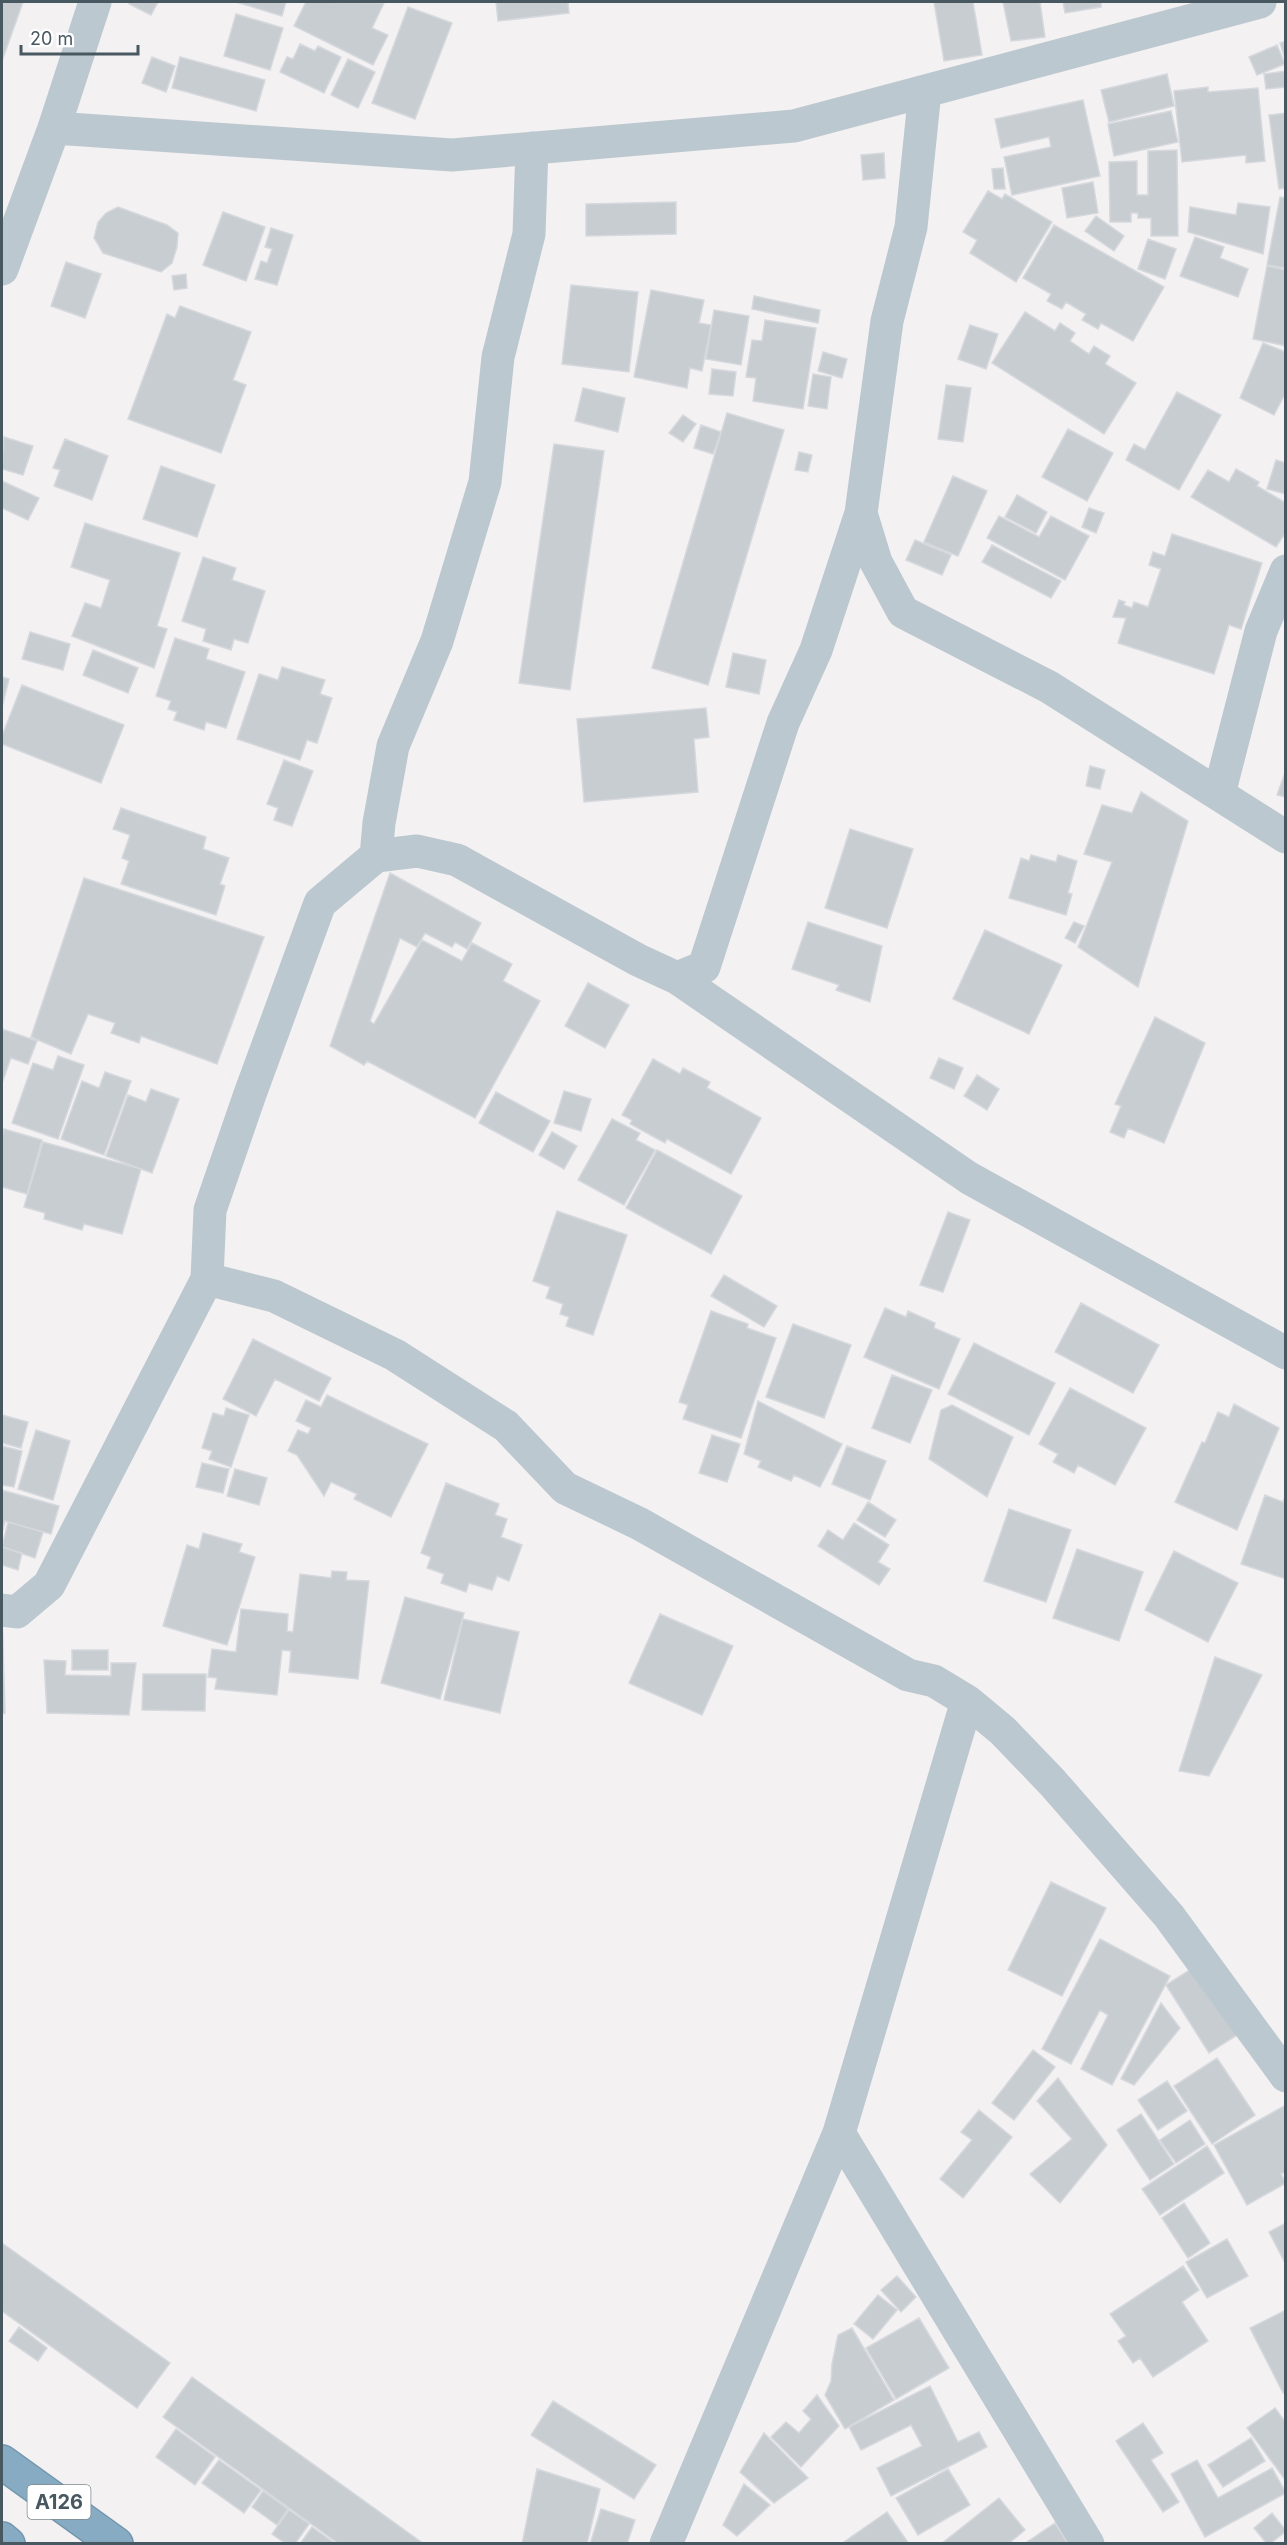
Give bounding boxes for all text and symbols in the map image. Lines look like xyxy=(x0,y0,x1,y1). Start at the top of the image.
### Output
scale bar xyxy=(21,18,138,56)
text: 20 m xyxy=(30,28,73,49)
road number: A126 xyxy=(28,2485,90,2519)

